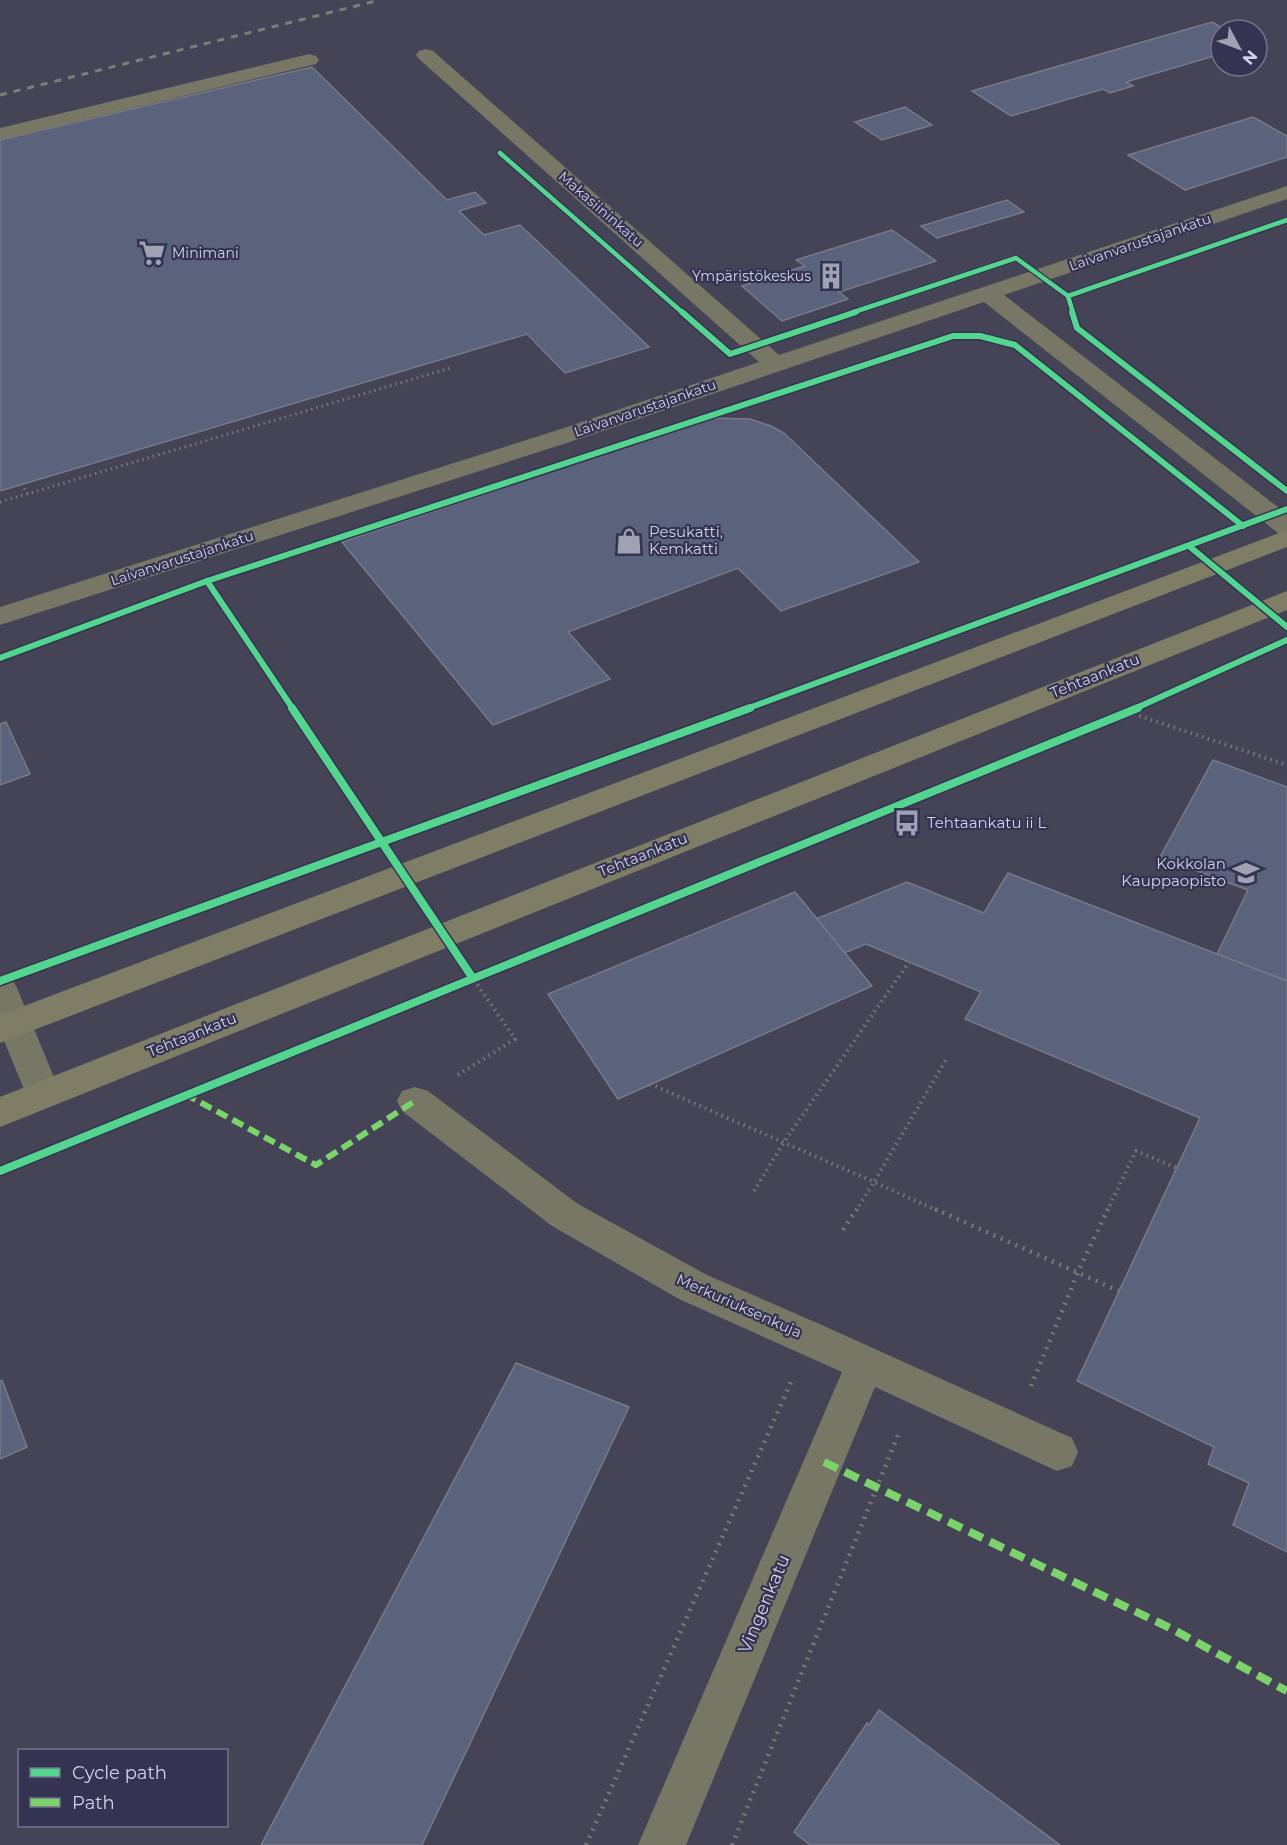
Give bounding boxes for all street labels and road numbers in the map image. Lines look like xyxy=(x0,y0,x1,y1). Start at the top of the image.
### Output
street label: Makasiininkatu xyxy=(555,167,647,251)
street label: Laivanvarustajankatu xyxy=(1066,209,1214,275)
street label: Laivanvarustajankatu xyxy=(571,375,719,441)
street label: Laivanvarustajankatu xyxy=(108,526,256,590)
street label: Tehtaankatu xyxy=(1047,649,1142,702)
street label: Tehtaankatu xyxy=(595,828,690,881)
street label: Tehtaankatu xyxy=(144,1008,239,1061)
street label: Merkuriuksenkuja xyxy=(674,1269,805,1342)
street label: Vingenkatu xyxy=(733,1551,795,1657)

